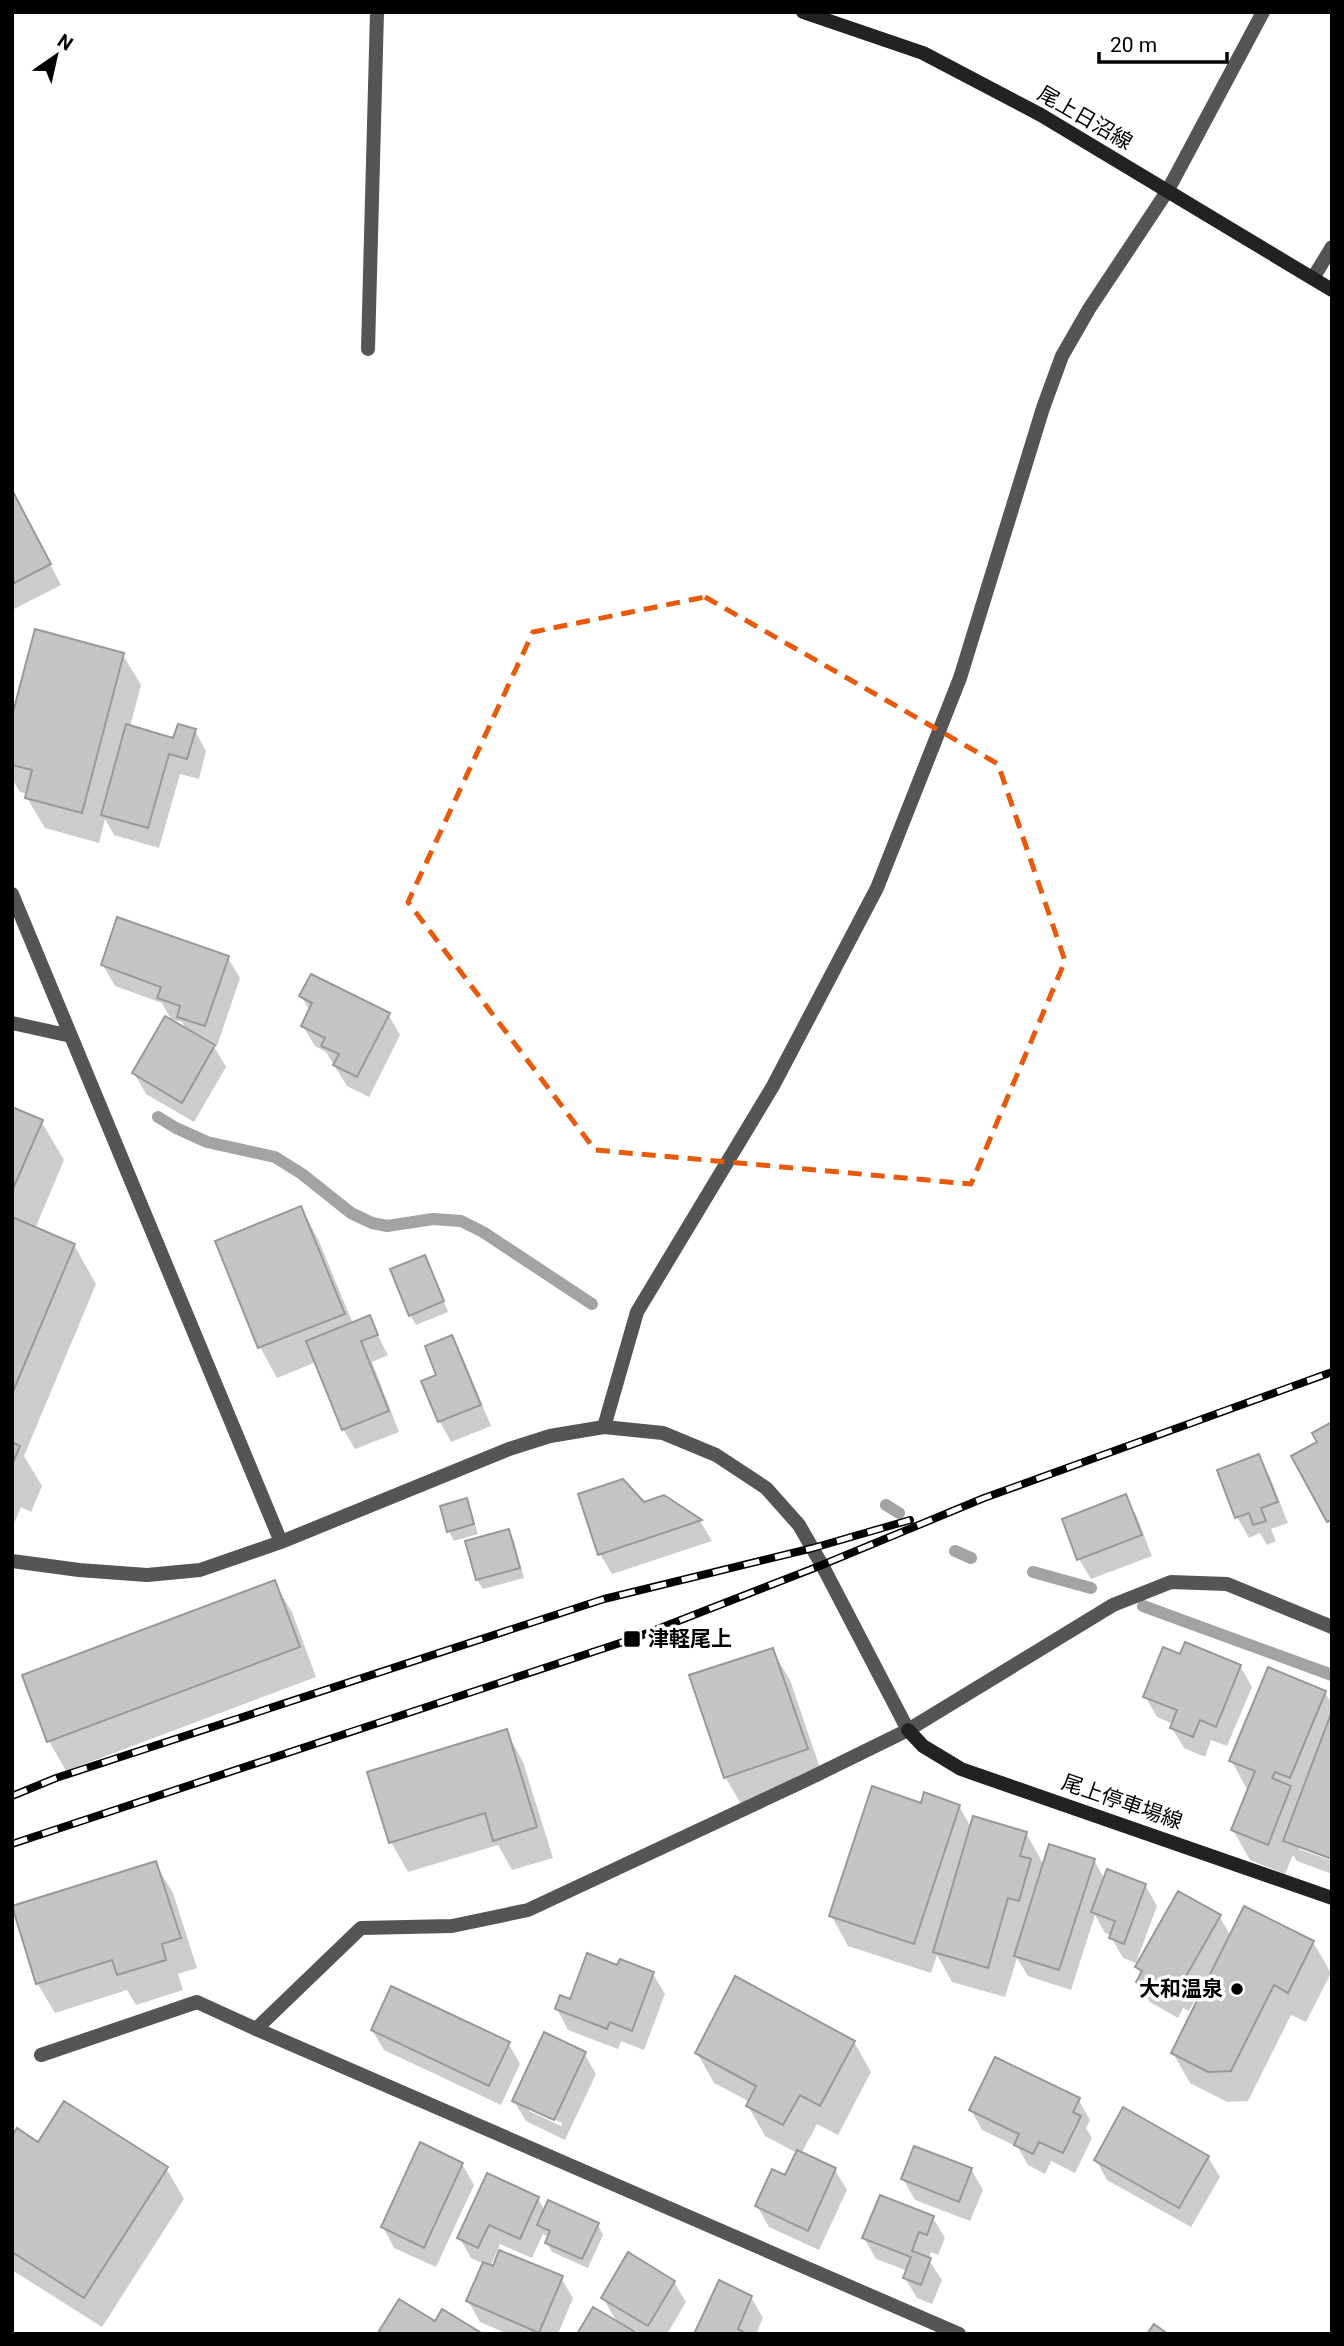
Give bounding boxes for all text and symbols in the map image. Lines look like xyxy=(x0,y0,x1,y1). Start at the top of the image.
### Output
north arrow xyxy=(21,21,91,91)
scale bar xyxy=(1099,21,1227,65)
text: N xyxy=(53,29,77,56)
text: 20 m xyxy=(1110,33,1157,57)
street label: 尾上日沼線 xyxy=(1034,81,1136,155)
place label: 津軽尾上 xyxy=(648,1627,732,1651)
marker: 津軽尾上 xyxy=(622,1629,642,1649)
street label: 尾上停車場線 xyxy=(1059,1770,1185,1834)
place label: 大和温泉 xyxy=(1139,1977,1223,2001)
marker: 大和温泉 xyxy=(1229,1981,1245,1997)

